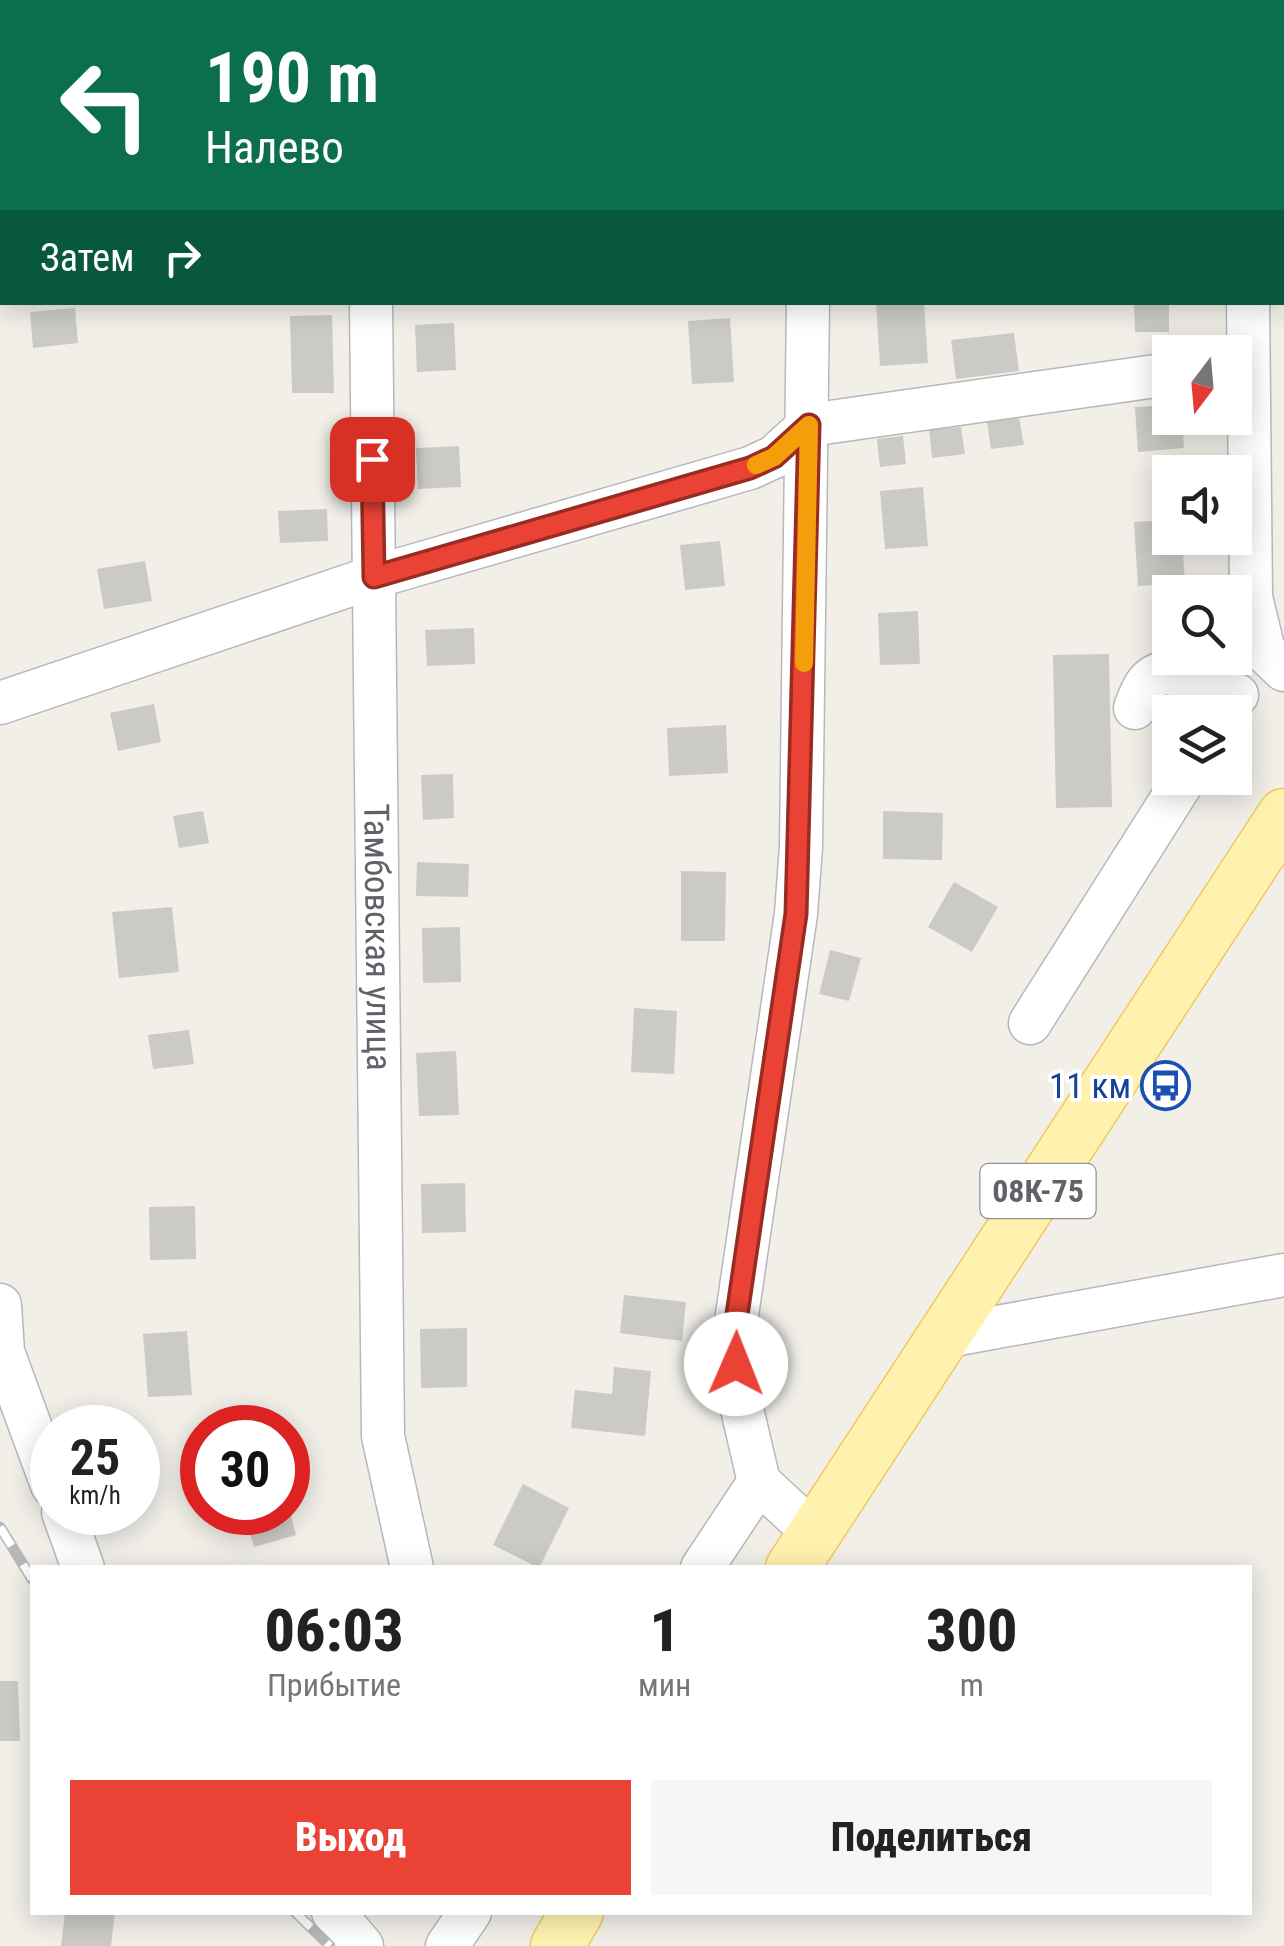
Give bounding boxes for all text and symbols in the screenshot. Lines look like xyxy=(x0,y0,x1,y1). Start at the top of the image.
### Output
text: 190 m xyxy=(205,37,379,119)
icon: left xyxy=(40,40,170,170)
text: Налево xyxy=(205,121,344,174)
icon: right xyxy=(155,230,210,285)
text: Затем xyxy=(40,236,135,280)
north arrow xyxy=(1152,335,1252,435)
map controls xyxy=(1152,335,1252,795)
pin xyxy=(330,417,415,502)
icon: arrive xyxy=(345,432,400,487)
button: sound xyxy=(1152,455,1252,555)
button: search xyxy=(1152,575,1252,675)
button: layers xyxy=(1152,695,1252,795)
street label: Тамбовская улица xyxy=(355,803,399,1071)
bus stop icon: 11 км xyxy=(1140,1060,1192,1112)
place label: 11 км xyxy=(1049,1066,1131,1107)
road number: 08К-75 xyxy=(980,1164,1096,1218)
position arrow xyxy=(684,1312,788,1416)
speed limit sign: 30 xyxy=(180,1405,310,1535)
text: 25 xyxy=(70,1429,120,1487)
text: km/h xyxy=(69,1481,121,1510)
text: 06:03 xyxy=(265,1595,404,1666)
text: 1 xyxy=(649,1595,680,1666)
text: 300 xyxy=(926,1595,1017,1666)
text: Прибытие xyxy=(267,1666,401,1704)
text: мин xyxy=(638,1666,691,1704)
text: m xyxy=(960,1666,984,1704)
button: Выход xyxy=(70,1780,631,1895)
button: Поделиться xyxy=(651,1780,1212,1895)

